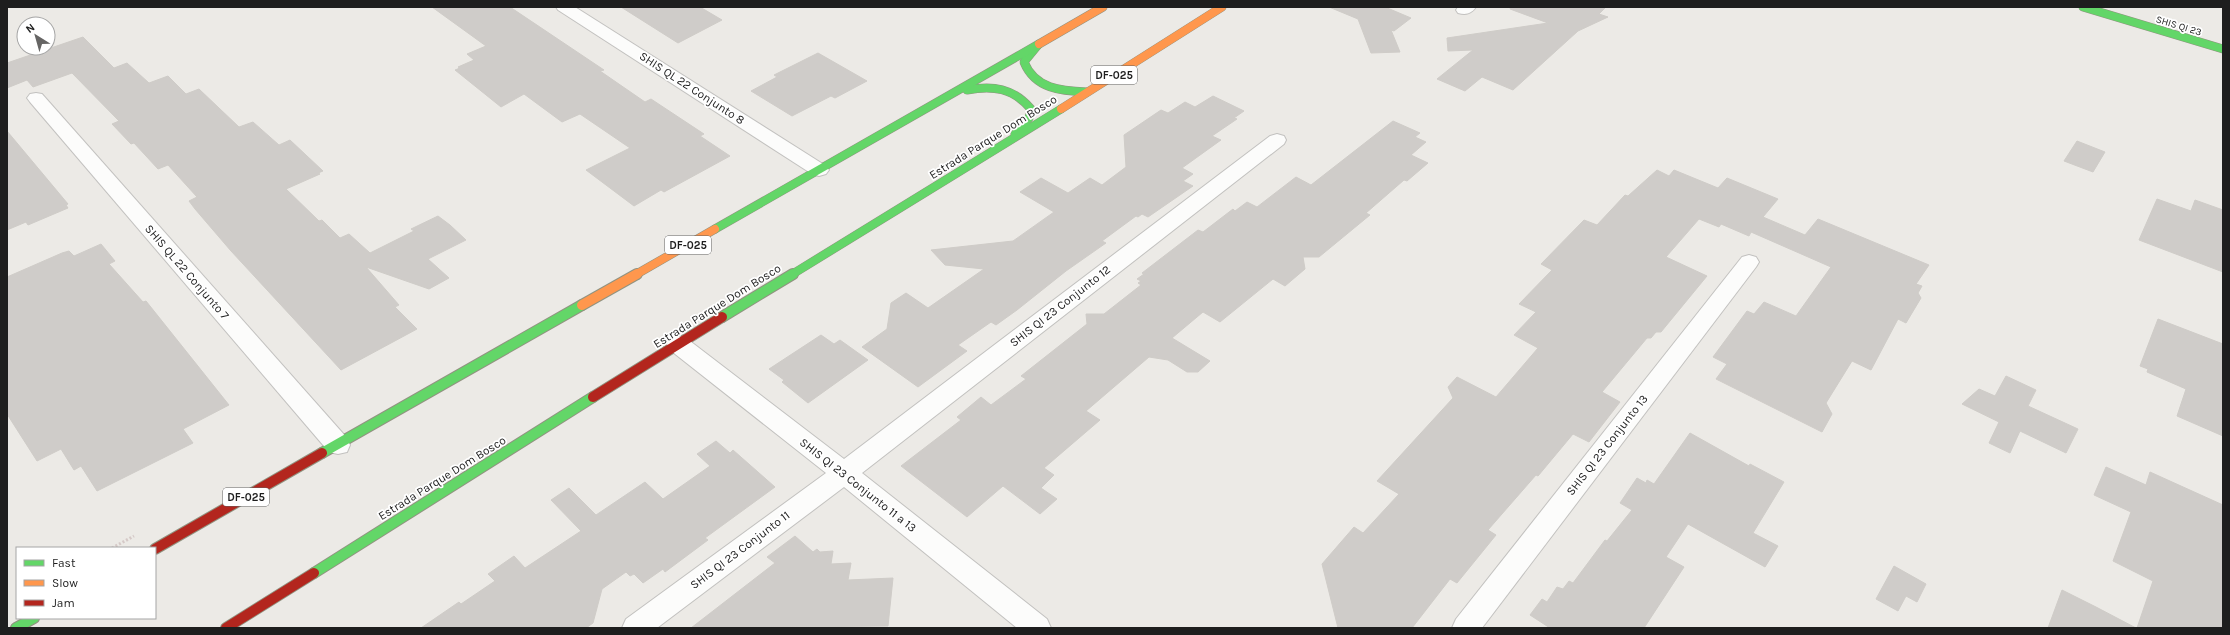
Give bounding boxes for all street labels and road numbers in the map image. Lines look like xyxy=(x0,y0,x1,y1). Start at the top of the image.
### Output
street label: SHIS QI 23 xyxy=(2154,13,2203,39)
street label: SHIS QL 22 Conjunto 8 xyxy=(637,49,747,127)
road number: DF-025 xyxy=(1091,66,1137,84)
street label: Estrada Parque Dom Bosco xyxy=(927,92,1059,182)
street label: SHIS QL 22 Conjunto 7 xyxy=(142,222,232,322)
road number: DF-025 xyxy=(665,236,711,254)
street label: Estrada Parque Dom Bosco xyxy=(651,261,783,351)
street label: SHIS QI 23 Conjunto 12 xyxy=(1007,262,1113,350)
street label: SHIS QI 23 Conjunto 13 xyxy=(1563,392,1651,498)
street label: Estrada Parque Dom Bosco xyxy=(376,433,508,523)
street label: SHIS QI 23 Conjunto 11 a 13 xyxy=(797,435,919,535)
road number: DF-025 xyxy=(223,488,269,506)
street label: SHIS QI 23 Conjunto 11 xyxy=(687,508,793,592)

